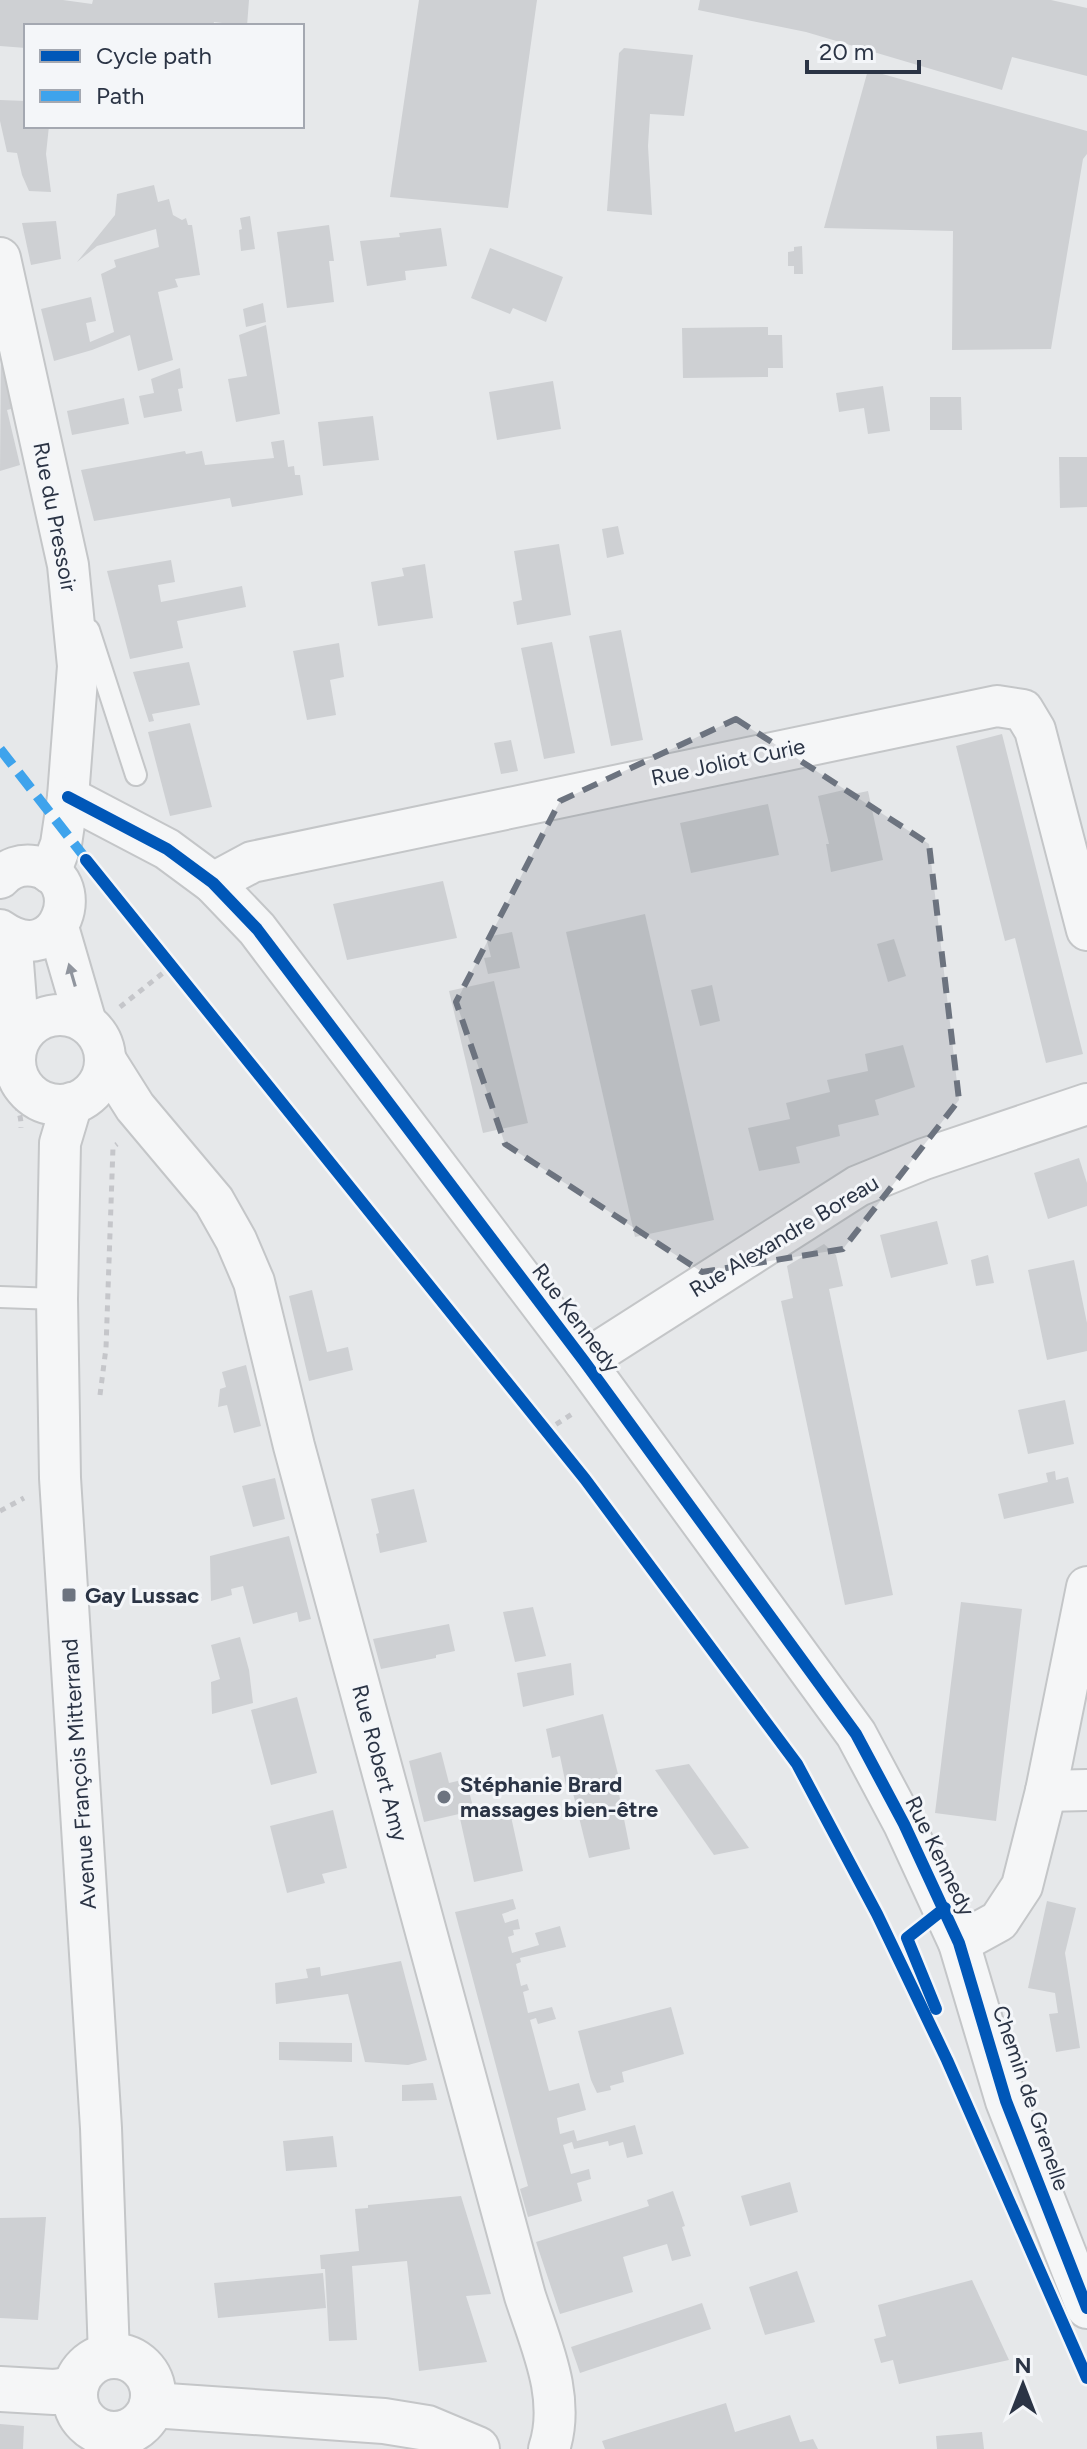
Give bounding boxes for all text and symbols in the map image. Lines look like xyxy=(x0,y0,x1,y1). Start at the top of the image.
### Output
legend xyxy=(24,24,304,128)
scale bar xyxy=(807,24,919,74)
text: 20 m xyxy=(819,37,874,66)
text: Cycle path xyxy=(96,41,212,70)
text: Path xyxy=(96,81,144,110)
street label: Rue du Pressoir xyxy=(27,440,83,595)
street label: Rue Joliot Curie xyxy=(649,733,807,791)
one-way arrow xyxy=(65,962,78,986)
street label: Rue Alexandre Boreau xyxy=(685,1169,883,1303)
street label: Rue Kennedy xyxy=(526,1258,626,1378)
place label: Gay Lussac xyxy=(85,1582,199,1609)
marker: Gay Lussac xyxy=(60,1586,78,1604)
street label: Avenue François Mitterrand xyxy=(56,1638,102,1910)
street label: Rue Robert Amy xyxy=(346,1682,414,1845)
place label: Stéphanie Brard massages bien-être xyxy=(460,1771,658,1823)
marker: Stéphanie Brard massages bien-être xyxy=(435,1788,453,1806)
street label: Rue Kennedy xyxy=(899,1792,981,1921)
street label: Chemin de Grenelle xyxy=(987,2002,1075,2194)
north arrow xyxy=(983,2345,1063,2425)
text: N xyxy=(1014,2352,1032,2379)

